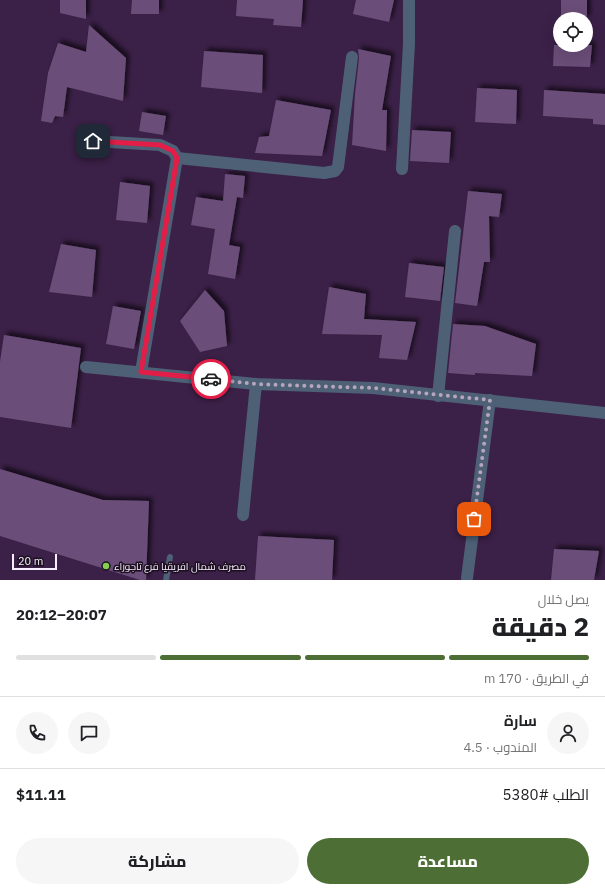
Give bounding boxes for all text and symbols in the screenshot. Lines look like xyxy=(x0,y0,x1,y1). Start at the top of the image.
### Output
map controls xyxy=(553,12,593,52)
button: locate xyxy=(553,12,593,52)
pin xyxy=(76,124,110,158)
icon: home xyxy=(82,130,104,152)
courier xyxy=(191,359,231,399)
icon: car xyxy=(200,368,222,390)
pin xyxy=(457,502,491,536)
icon: bag xyxy=(463,508,485,530)
scale bar xyxy=(12,552,57,571)
text: 20 m xyxy=(18,554,43,568)
place label: مصرف شمال افريقيا فرع تاجوراء xyxy=(114,560,246,573)
marker: مصرف شمال افريقيا فرع تاجوراء xyxy=(101,561,111,571)
text: يصل خلال xyxy=(538,591,589,608)
text: 20:07–20:12 xyxy=(16,605,107,624)
text: 2 دقيقة xyxy=(492,609,589,643)
text: في الطريق · 170 m xyxy=(484,670,589,687)
text: سارة xyxy=(504,711,537,730)
button: phone xyxy=(16,712,58,754)
button: chat xyxy=(68,712,110,754)
button: person xyxy=(547,712,589,754)
text: المندوب · 4.5 xyxy=(464,739,537,756)
text: $11.11 xyxy=(16,785,66,804)
text: الطلب #5380 xyxy=(502,785,589,804)
button: مشاركة xyxy=(16,838,299,884)
button: مساعدة xyxy=(307,838,589,884)

